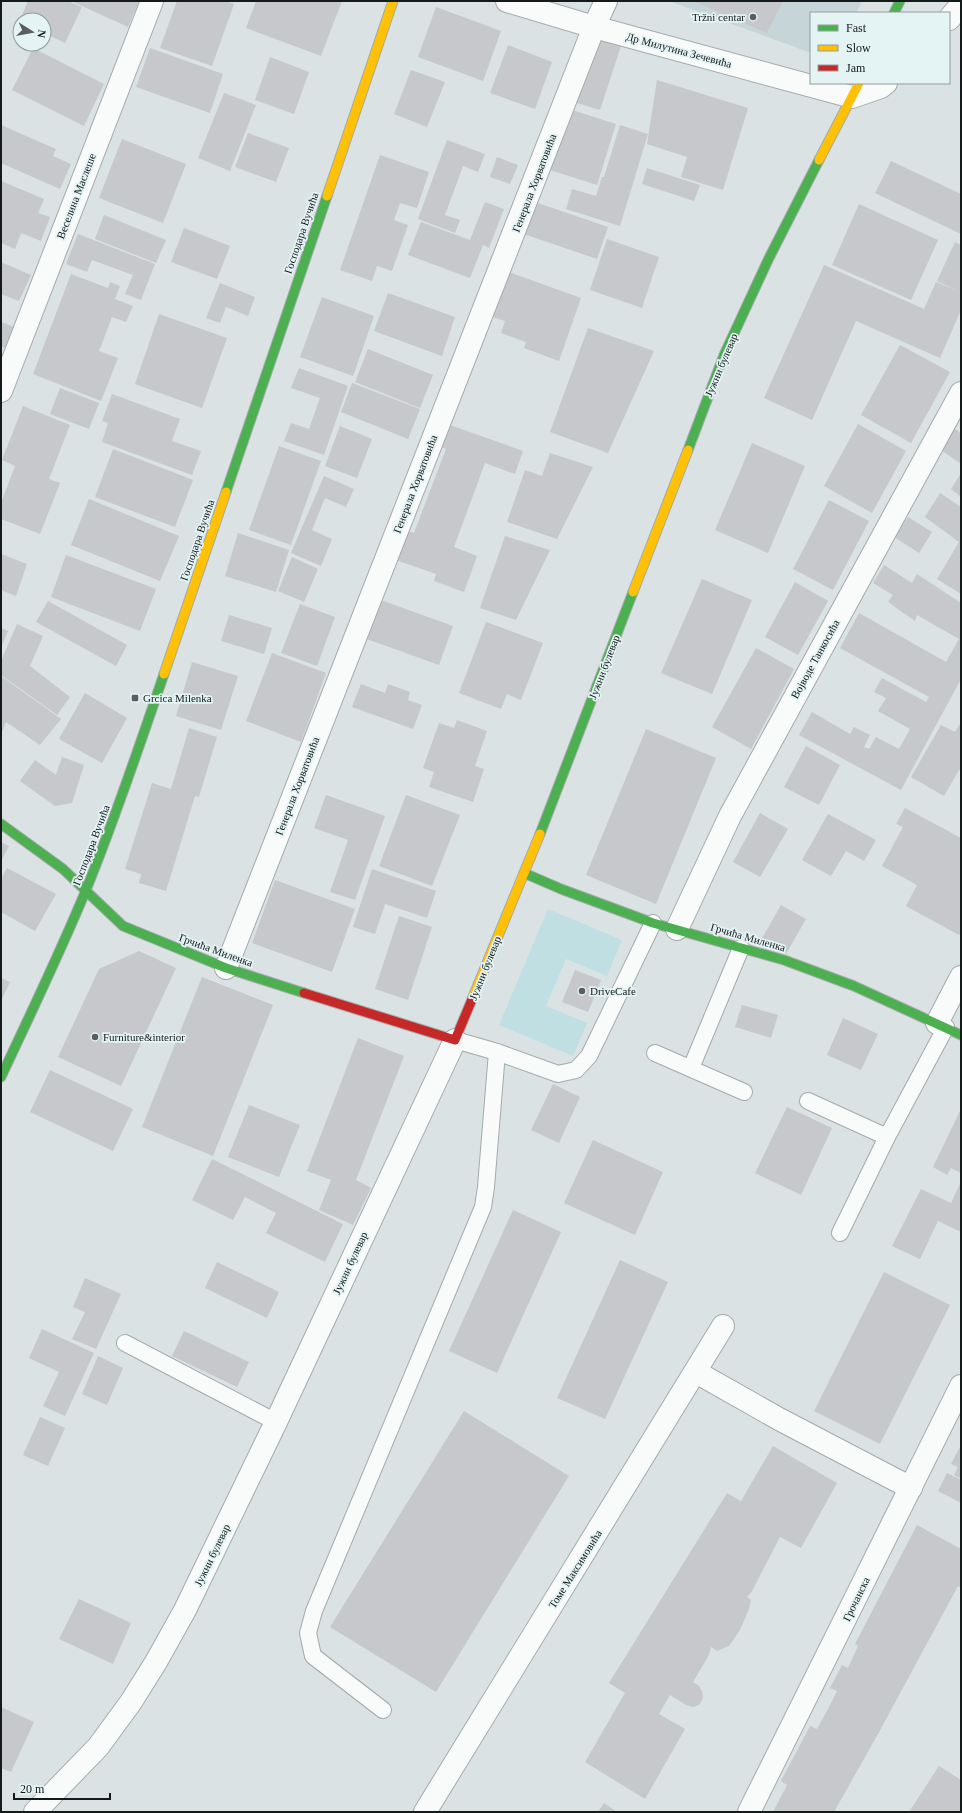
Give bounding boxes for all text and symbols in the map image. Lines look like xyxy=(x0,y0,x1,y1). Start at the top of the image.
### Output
place label: Tržni centar xyxy=(692,11,745,23)
north arrow xyxy=(12,12,52,52)
marker: Tržni centar xyxy=(748,12,758,22)
legend xyxy=(810,12,950,84)
text: Fast xyxy=(846,21,867,35)
text: N xyxy=(35,29,48,39)
street label: Др Милутина Зечевића xyxy=(625,30,733,70)
text: Slow xyxy=(846,41,871,55)
text: Jam xyxy=(846,61,866,75)
street label: Генерала Хорватовића xyxy=(510,132,558,234)
street label: Веселина Маслеше xyxy=(54,151,98,240)
street label: Господара Вучића xyxy=(281,191,321,275)
street label: Јужни булевар xyxy=(702,331,740,399)
street label: Генерала Хорватовића xyxy=(391,433,439,535)
street label: Господара Вучића xyxy=(177,498,217,582)
street label: Војводе Танкосића xyxy=(788,617,842,701)
street label: Јужни булевар xyxy=(586,633,622,701)
place label: Grcica Milenka xyxy=(143,692,212,704)
marker: Grcica Milenka xyxy=(130,693,140,703)
street label: Генерала Хорватовића xyxy=(273,735,321,837)
street label: Господара Вучића xyxy=(70,803,112,887)
street label: Грчића Миленка xyxy=(709,921,787,953)
street label: Грчића Миленка xyxy=(178,931,255,969)
street label: Јужни булевар xyxy=(467,934,503,1002)
place label: DriveCafe xyxy=(590,985,636,997)
marker: DriveCafe xyxy=(577,986,587,996)
place label: Furniture&interior xyxy=(103,1031,185,1043)
marker: Furniture&interior xyxy=(90,1032,100,1042)
street label: Јужни булевар xyxy=(330,1229,370,1296)
street label: Јужни булевар xyxy=(192,1521,232,1588)
street label: Томе Максимовића xyxy=(546,1527,604,1610)
street label: Грочанска xyxy=(840,1575,872,1623)
scale bar xyxy=(14,1775,110,1801)
text: 20 m xyxy=(20,1782,45,1796)

